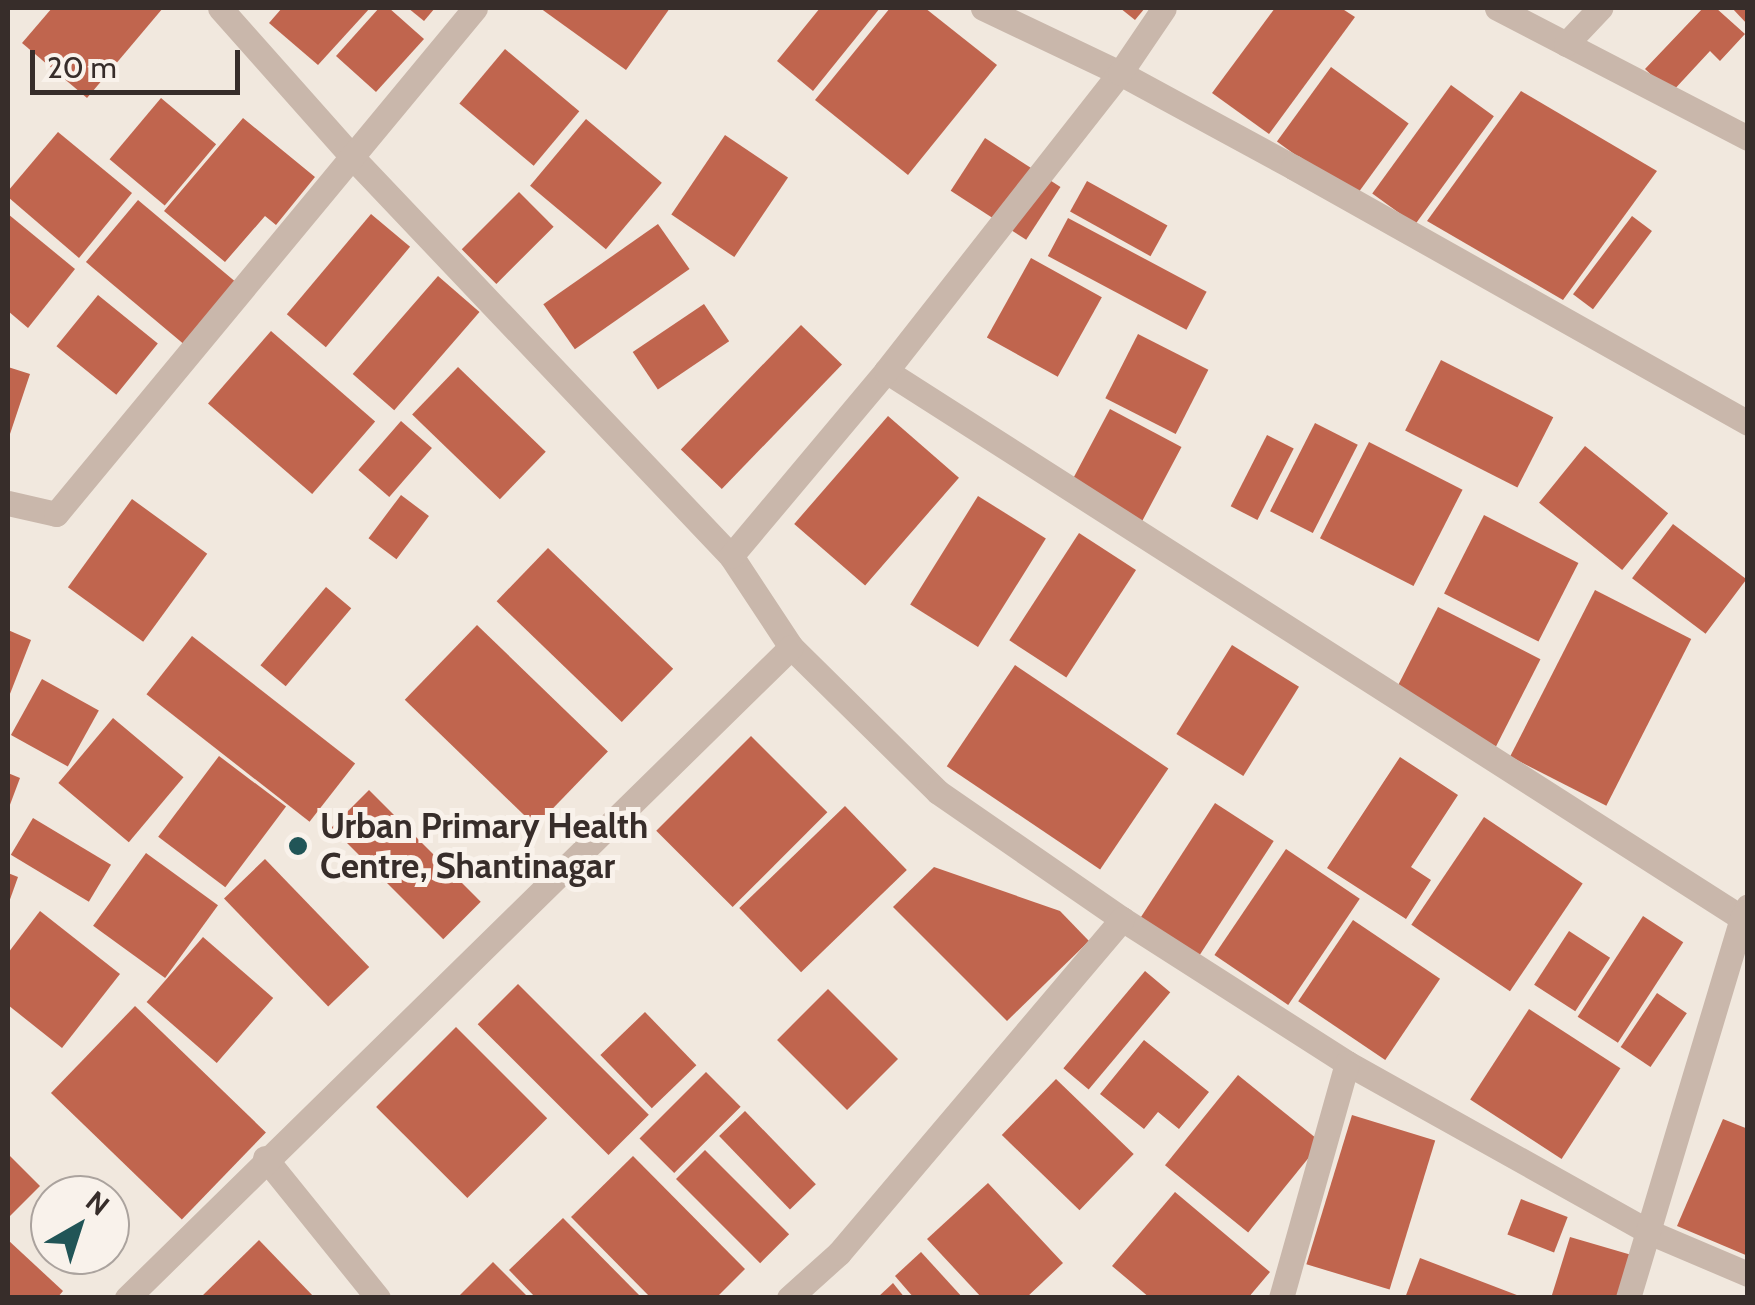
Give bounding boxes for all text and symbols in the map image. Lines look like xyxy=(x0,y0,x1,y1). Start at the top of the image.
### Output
scale bar xyxy=(35,30,245,92)
text: 20 m xyxy=(47,49,117,86)
place label: Urban Primary Health Centre, Shantinagar xyxy=(320,805,648,887)
marker: Urban Primary Health Centre, Shantinagar xyxy=(285,833,311,859)
north arrow xyxy=(30,1175,130,1275)
text: N xyxy=(79,1184,116,1223)

